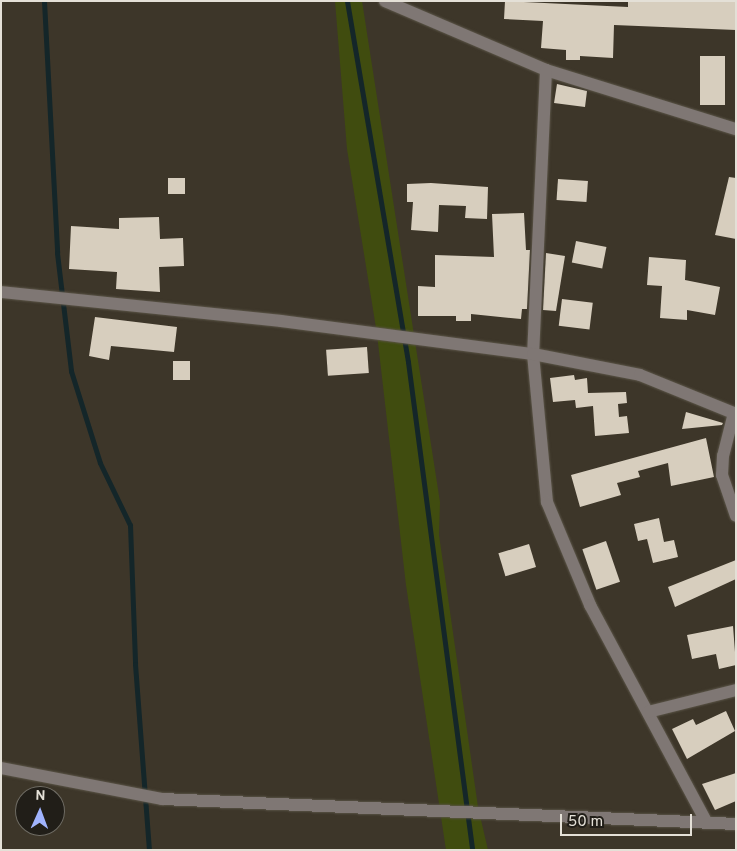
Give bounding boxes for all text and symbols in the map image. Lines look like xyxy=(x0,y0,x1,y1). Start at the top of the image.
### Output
north arrow xyxy=(15,786,65,836)
text: N xyxy=(35,788,46,805)
scale bar xyxy=(562,804,694,836)
text: 50 m xyxy=(568,813,603,832)

